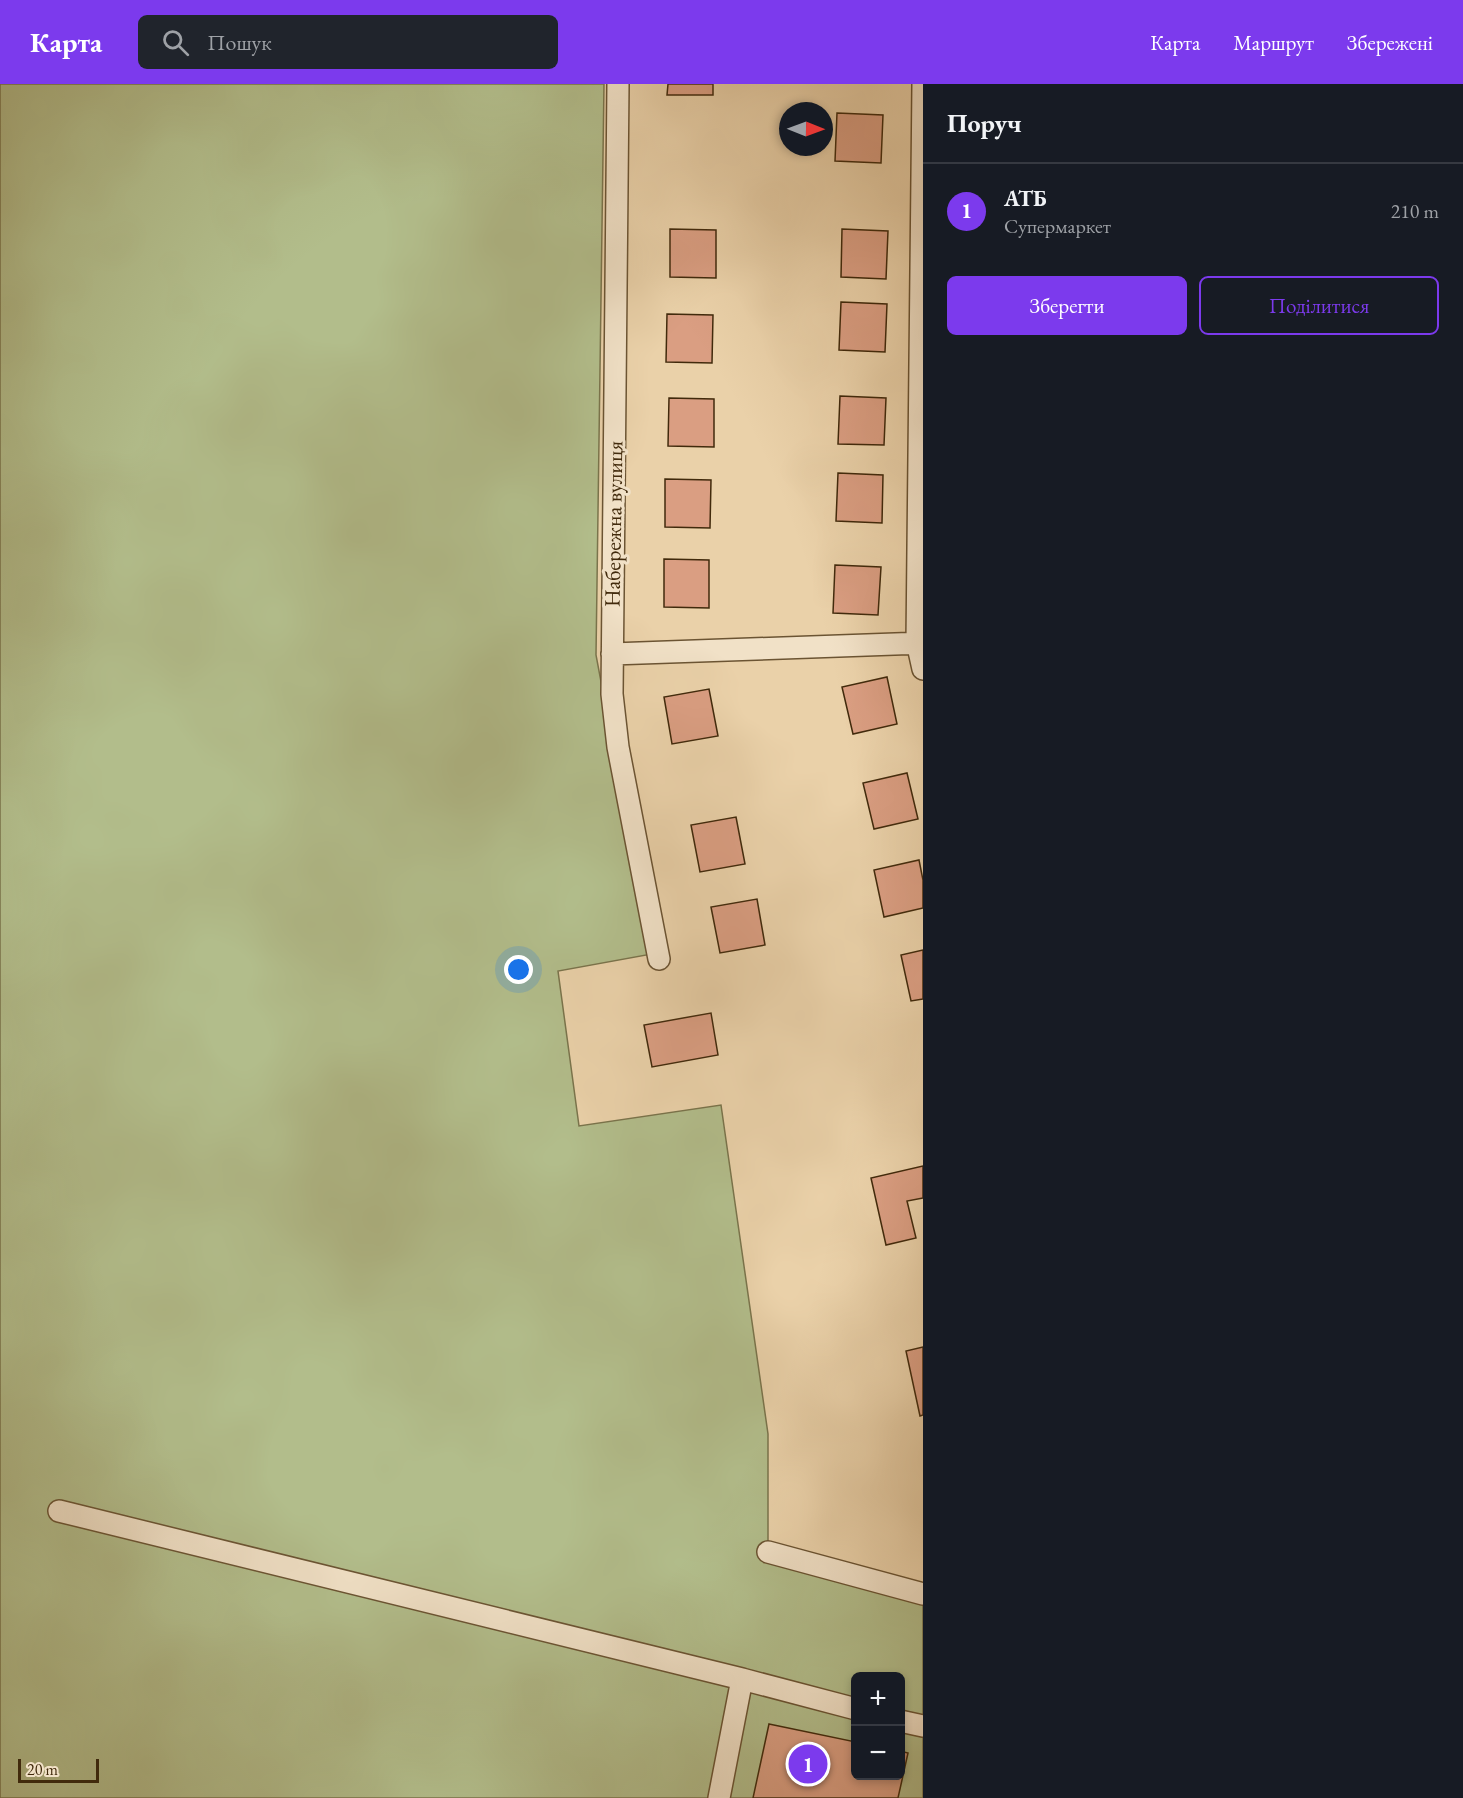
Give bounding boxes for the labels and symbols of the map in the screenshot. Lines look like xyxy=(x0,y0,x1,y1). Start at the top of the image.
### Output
north arrow xyxy=(779,102,833,156)
street label: Набережна вулиця xyxy=(598,440,629,607)
your location xyxy=(504,955,533,984)
pin: 1 xyxy=(788,1742,828,1786)
scale bar xyxy=(18,1756,99,1784)

